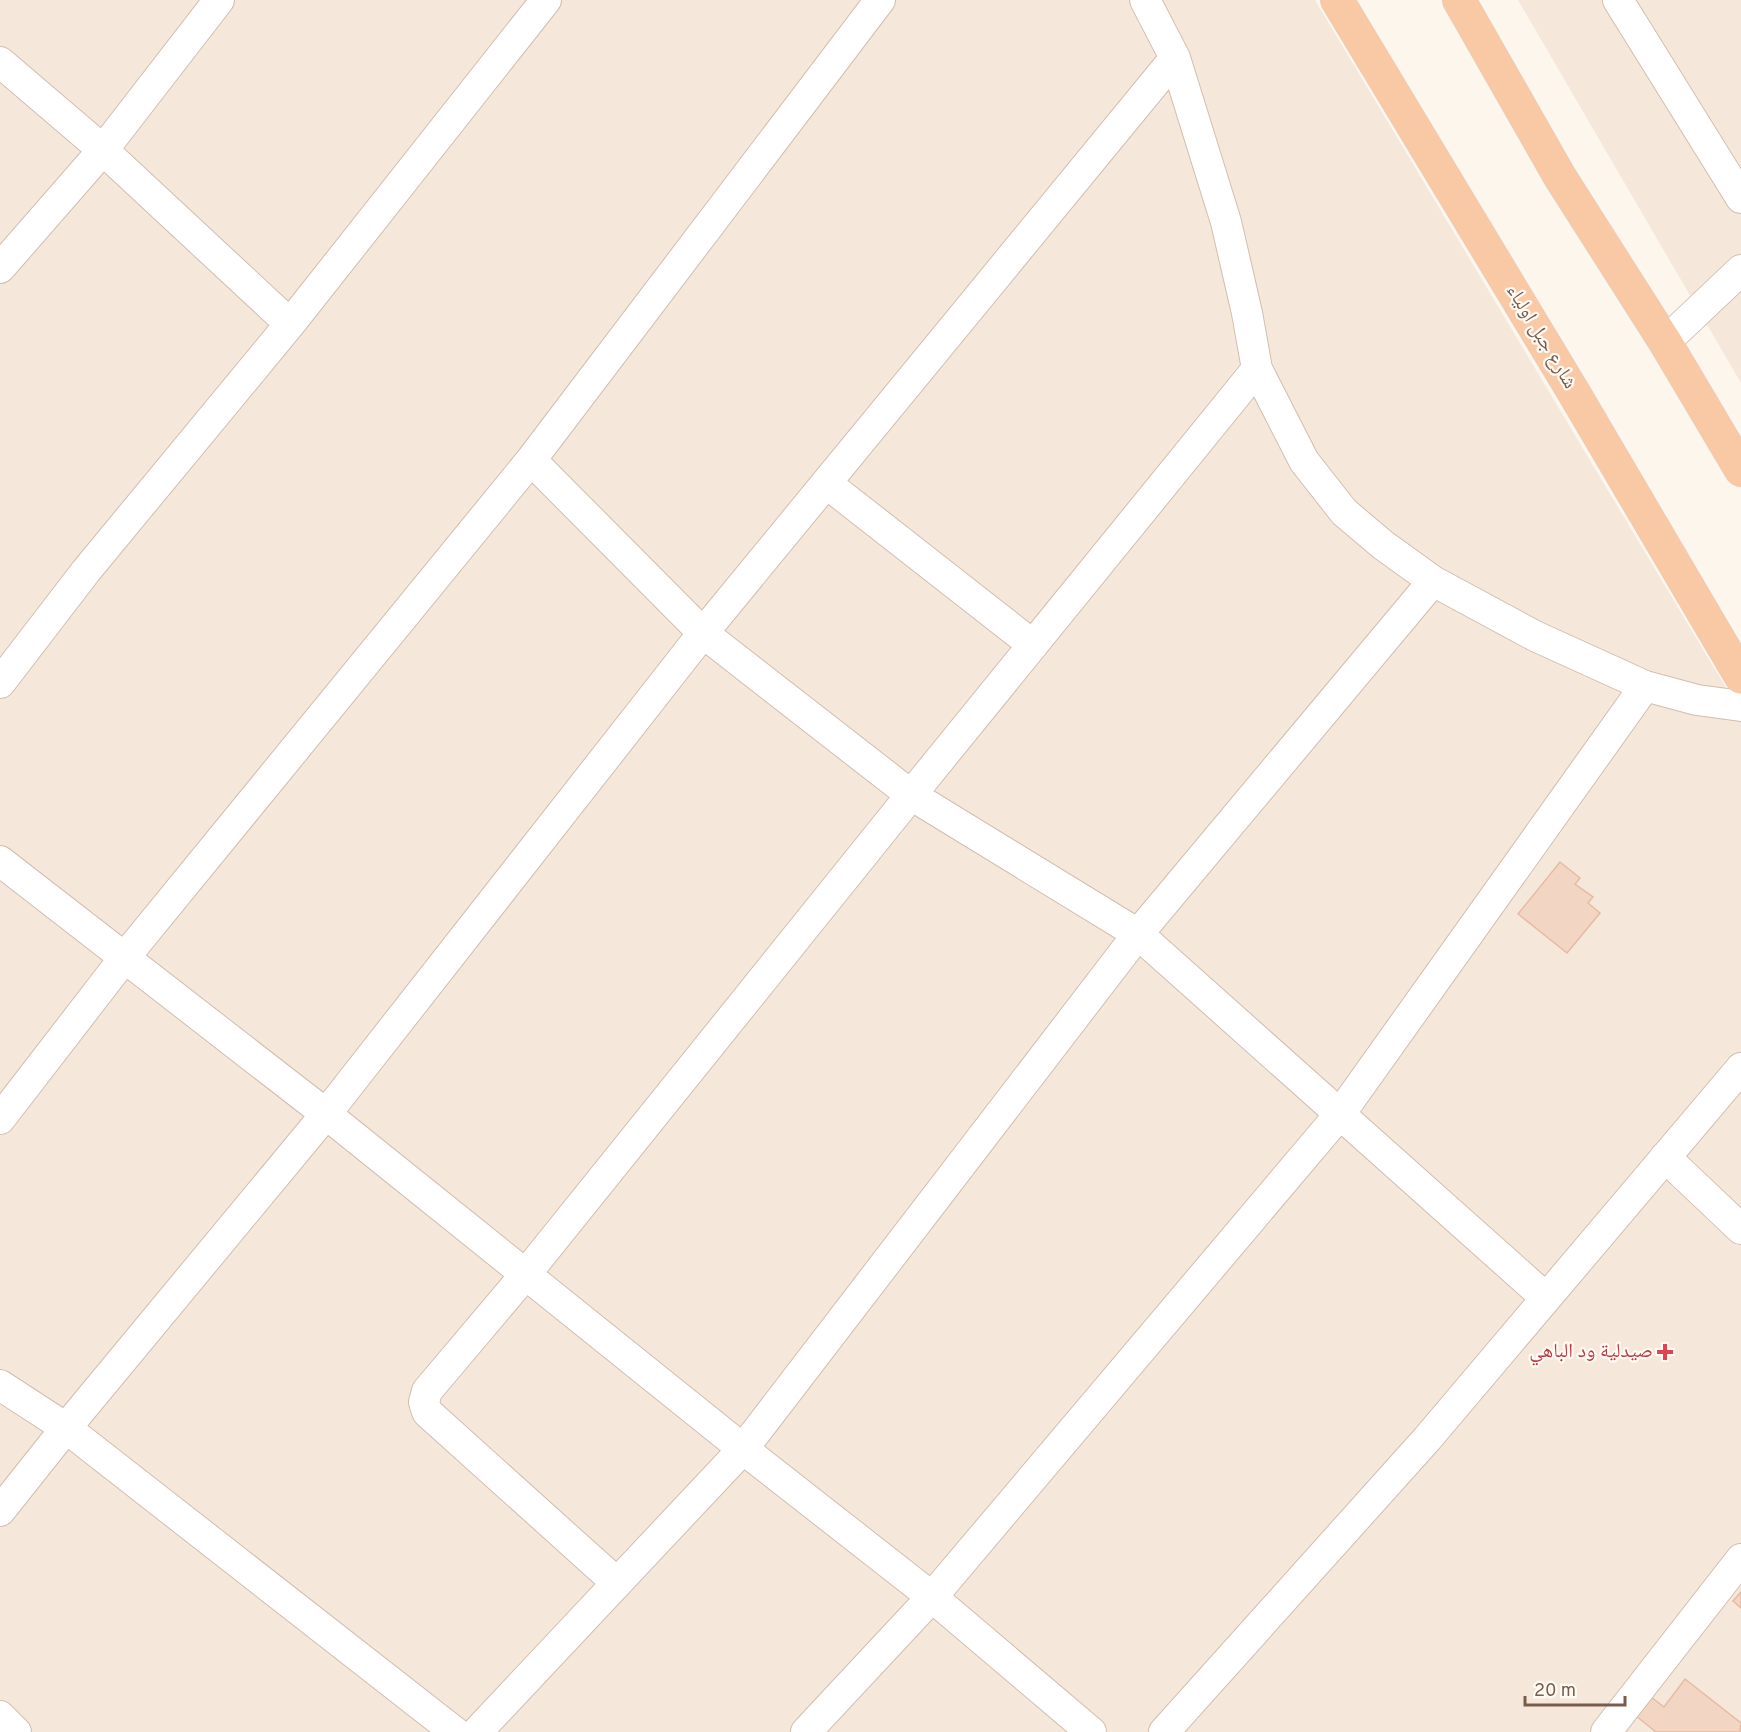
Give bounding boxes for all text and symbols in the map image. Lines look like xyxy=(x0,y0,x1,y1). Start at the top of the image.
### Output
street label: شارع جبل اولياء xyxy=(1500,280,1582,394)
place label: صيدلية ود الباهي xyxy=(1529,1339,1653,1366)
marker: صيدلية ود الباهي xyxy=(1658,1345,1672,1359)
scale bar xyxy=(1525,1669,1626,1707)
text: 20 m xyxy=(1534,1680,1576,1703)

